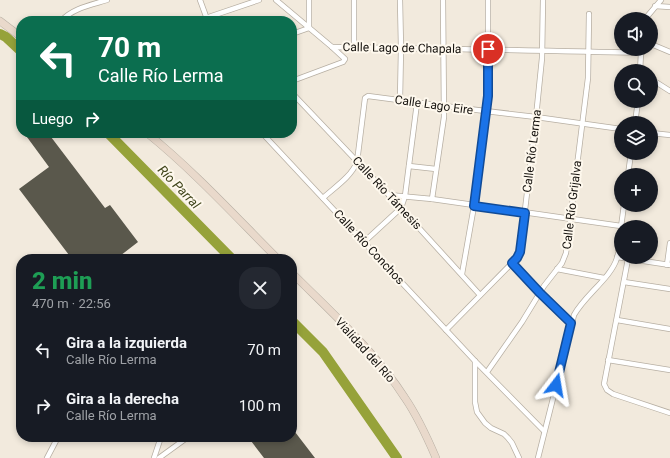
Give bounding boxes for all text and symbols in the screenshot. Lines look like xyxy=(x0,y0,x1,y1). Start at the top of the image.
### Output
map controls xyxy=(614,12,658,264)
button: sound xyxy=(614,12,658,56)
text: 70 m xyxy=(98,31,161,64)
icon: left xyxy=(32,32,84,84)
pin xyxy=(471,32,505,66)
icon: arrive xyxy=(477,38,499,60)
street label: Calle Lago de Chapala xyxy=(342,40,462,56)
button: search xyxy=(614,64,658,108)
text: Calle Río Lerma xyxy=(98,65,223,86)
street label: Calle Lago Eire xyxy=(394,93,474,117)
icon: right xyxy=(81,108,103,130)
street label: Calle Río Lerma xyxy=(520,109,544,193)
text: Luego xyxy=(32,110,73,128)
button: layers xyxy=(614,116,658,160)
street label: Calle Río Támesis xyxy=(350,154,424,232)
street label: Calle Río Grijalva xyxy=(560,160,584,250)
water label: Río Parral xyxy=(155,162,204,212)
button: + xyxy=(614,168,658,212)
street label: Calle Río Conchos xyxy=(331,207,407,287)
button: − xyxy=(614,220,658,264)
text: 2 min xyxy=(32,267,93,295)
button: close xyxy=(239,267,281,309)
text: 470 m · 22:56 xyxy=(32,296,111,311)
street label: Vialidad del Río xyxy=(332,315,398,385)
text: Gira a la izquierda xyxy=(66,334,187,352)
icon: left xyxy=(32,339,54,361)
text: 70 m xyxy=(247,341,281,359)
text: Calle Río Lerma xyxy=(66,352,157,367)
position arrow xyxy=(535,364,577,406)
text: Gira a la derecha xyxy=(66,390,179,408)
icon: right xyxy=(32,395,54,417)
text: 100 m xyxy=(239,397,281,415)
text: Calle Río Lerma xyxy=(66,408,157,423)

